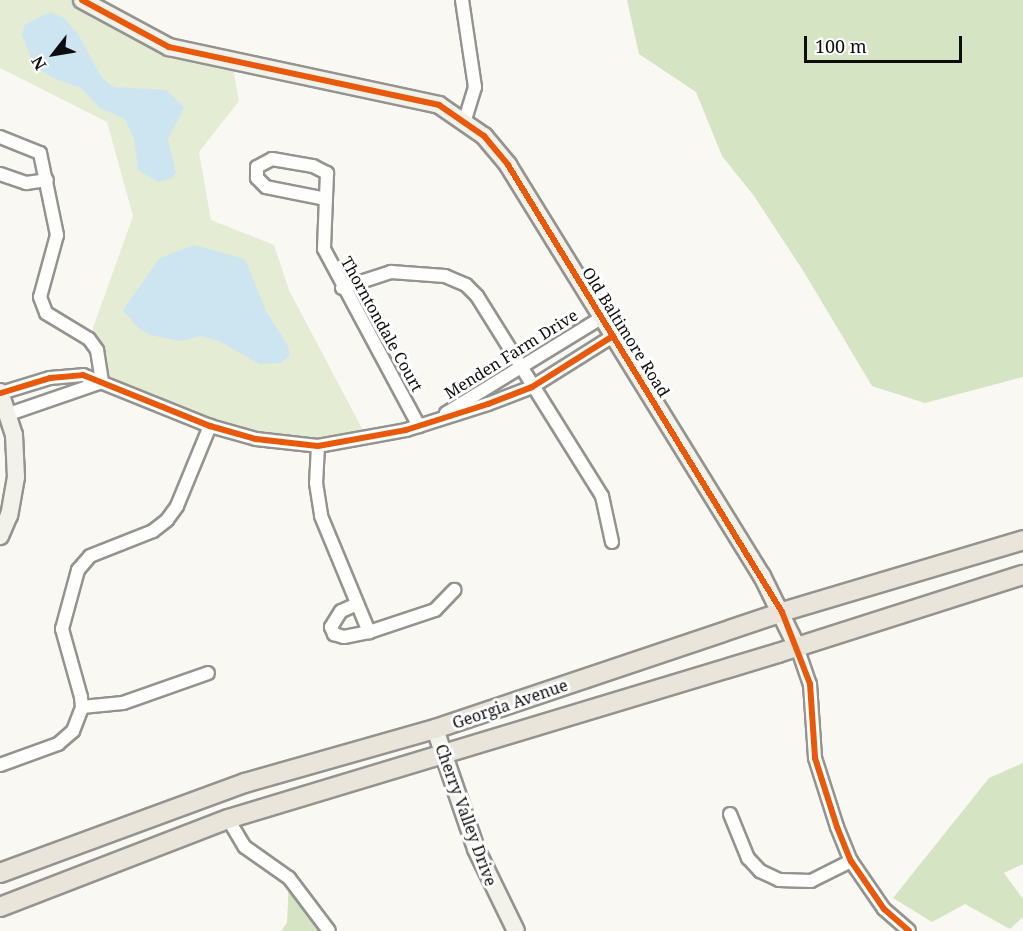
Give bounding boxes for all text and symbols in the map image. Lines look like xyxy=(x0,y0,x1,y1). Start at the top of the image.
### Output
north arrow xyxy=(24,24,84,84)
scale bar xyxy=(807,24,964,62)
text: 100 m xyxy=(815,34,867,58)
text: N xyxy=(26,52,51,74)
street label: Thorntondale Court xyxy=(337,253,427,395)
street label: Old Baltimore Road xyxy=(578,264,674,400)
street label: Menden Farm Drive xyxy=(441,305,581,403)
street label: Georgia Avenue xyxy=(450,675,570,733)
street label: Cherry Valley Drive xyxy=(431,741,501,889)

